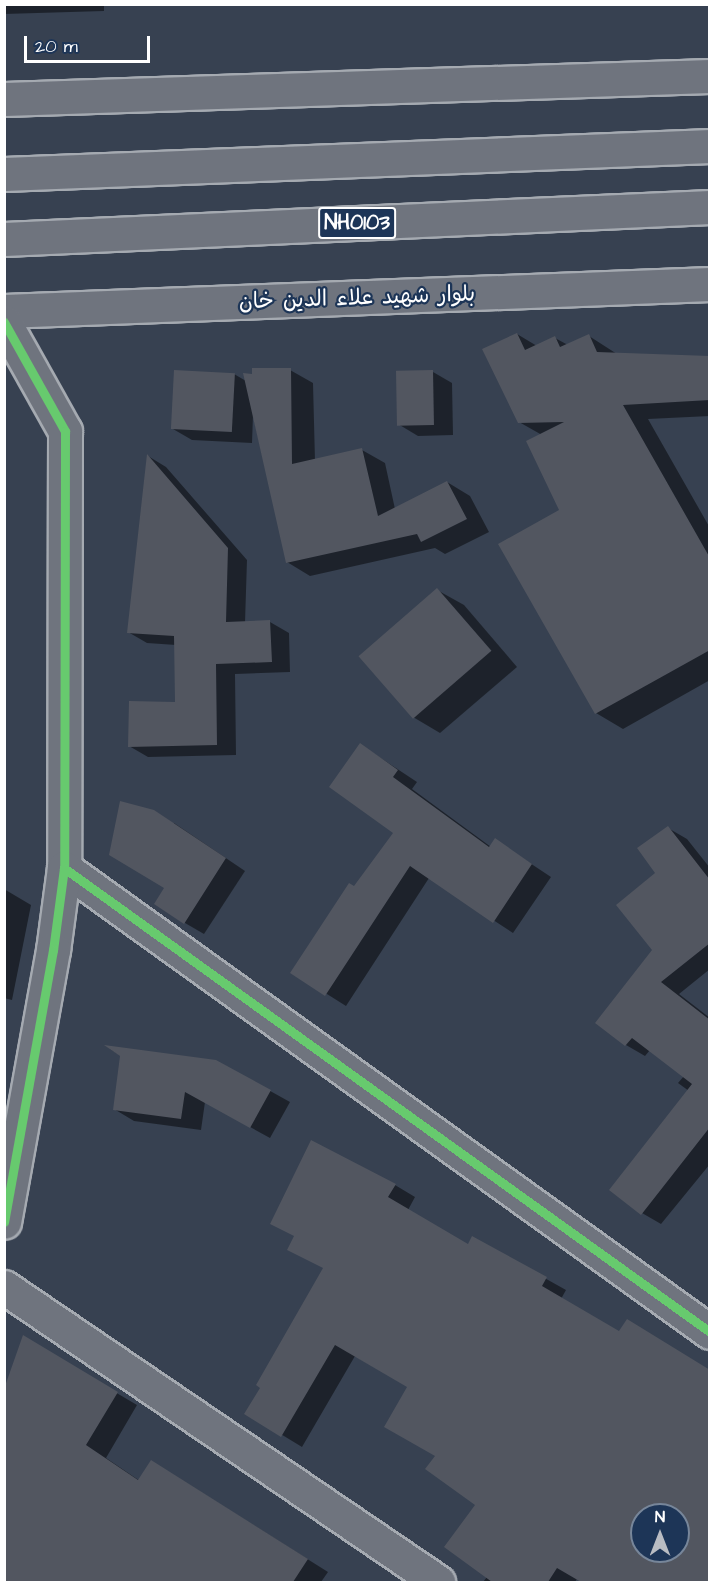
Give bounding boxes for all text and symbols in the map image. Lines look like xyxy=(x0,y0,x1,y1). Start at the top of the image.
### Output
scale bar xyxy=(27,24,153,62)
text: 20 m xyxy=(35,34,78,59)
road number: NH0103 xyxy=(318,205,396,241)
street label: بلوار شهید علاء الدین خان xyxy=(238,281,476,315)
north arrow xyxy=(630,1503,690,1563)
text: N xyxy=(655,1506,665,1528)

